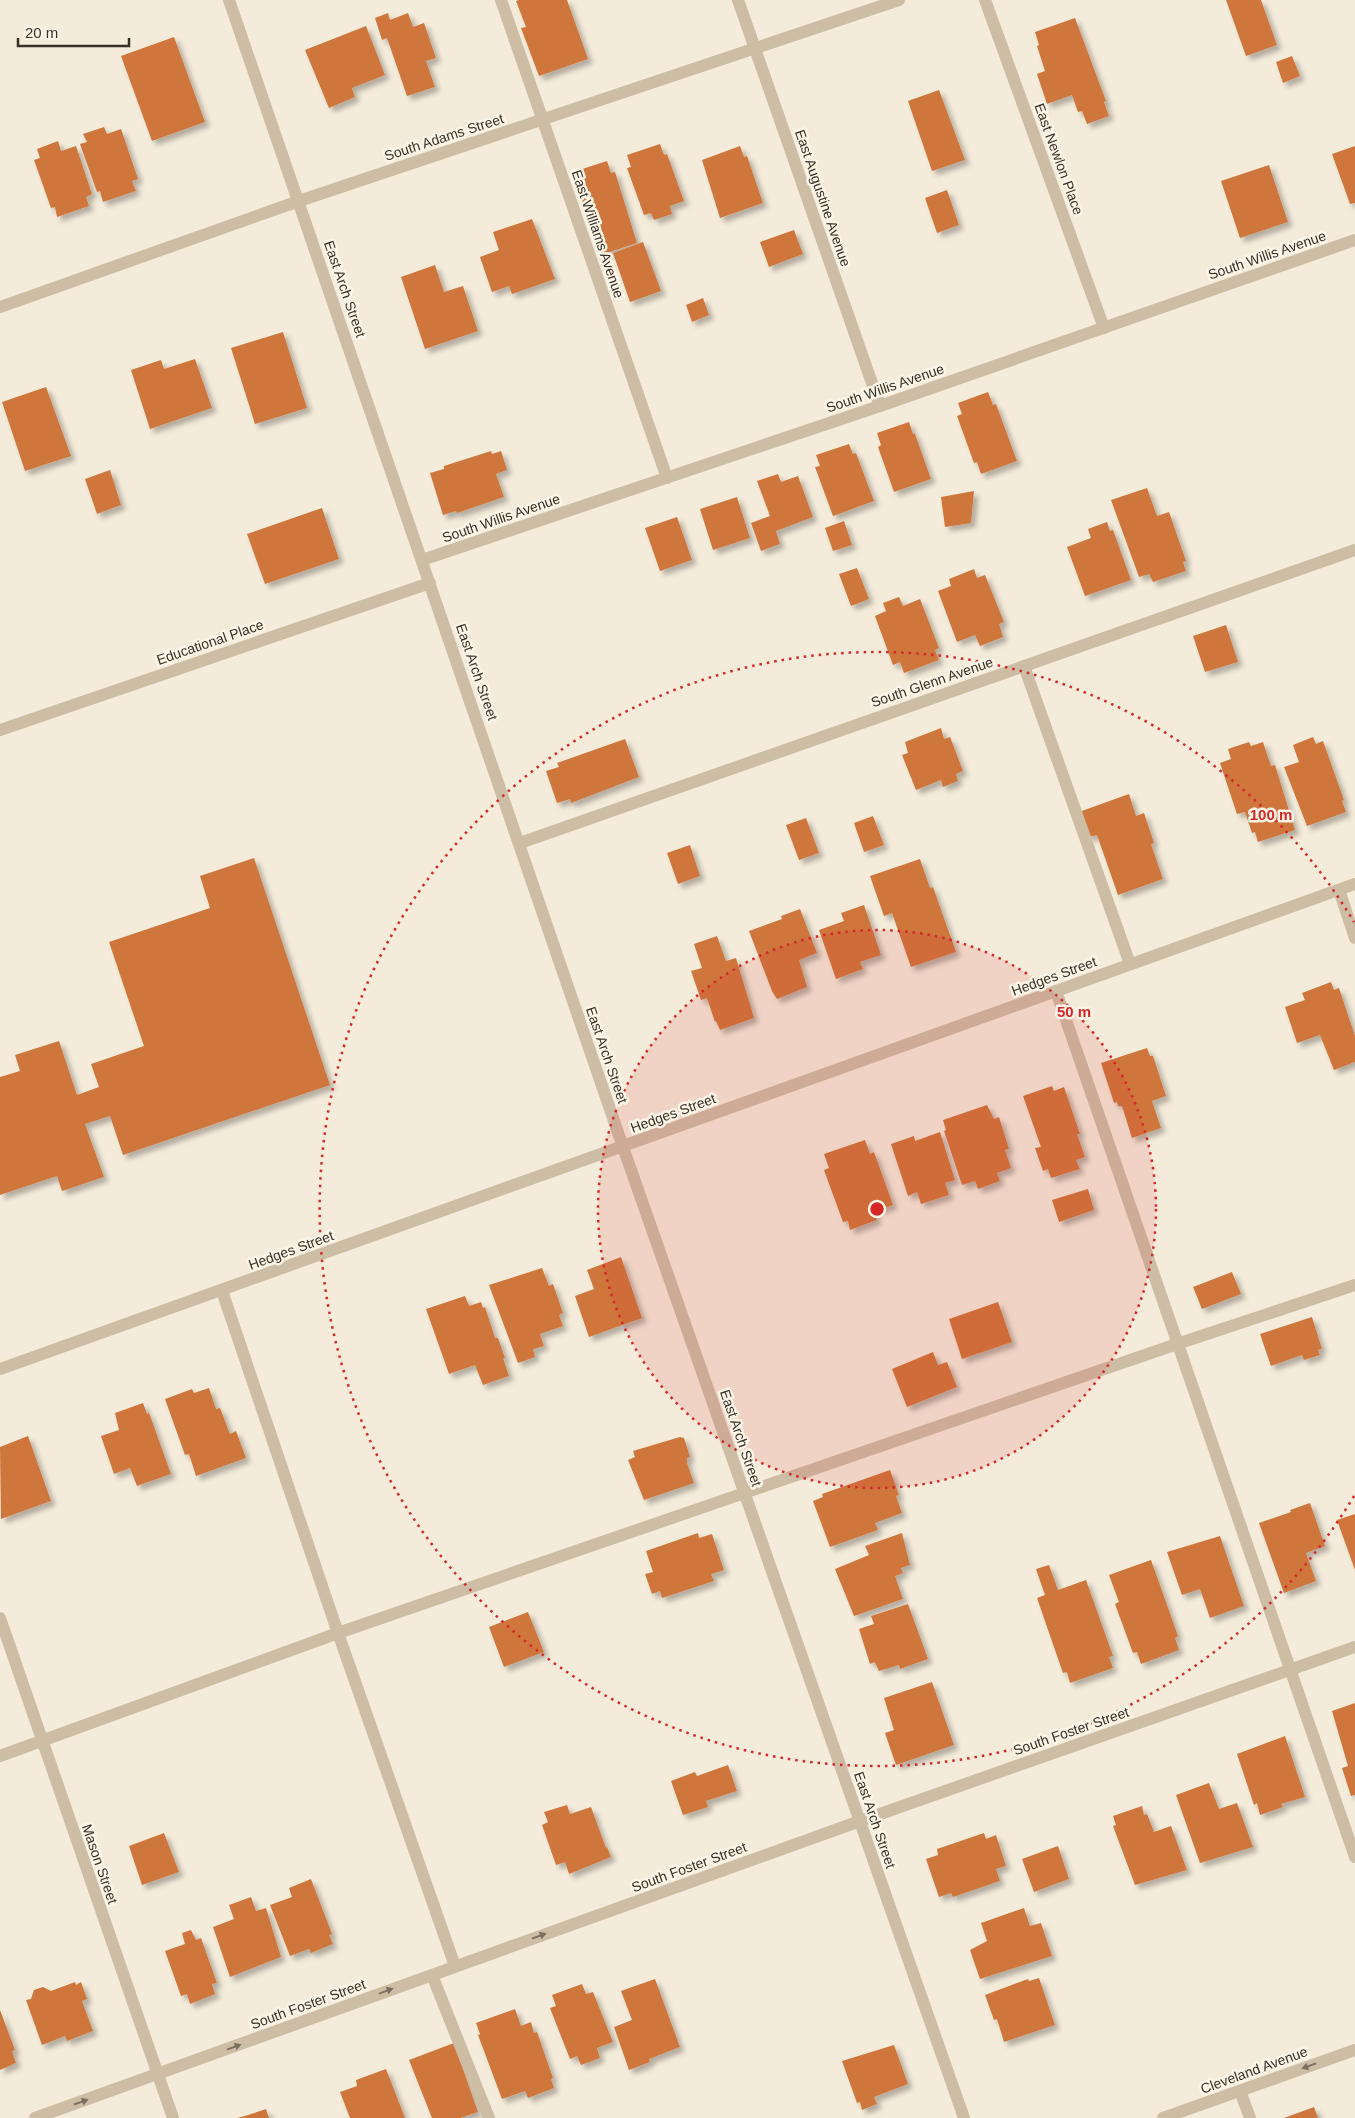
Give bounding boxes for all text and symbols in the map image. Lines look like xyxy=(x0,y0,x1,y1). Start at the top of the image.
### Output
scale bar xyxy=(18,15,129,47)
text: 20 m xyxy=(25,24,58,41)
street label: East Newlon Place xyxy=(1031,101,1087,217)
street label: South Adams Street xyxy=(382,110,506,164)
street label: East Augustine Avenue xyxy=(792,127,854,269)
street label: East Williams Avenue xyxy=(569,168,628,300)
street label: South Willis Avenue xyxy=(1206,227,1328,283)
street label: East Arch Street xyxy=(321,239,369,340)
street label: South Willis Avenue xyxy=(824,360,946,416)
street label: South Willis Avenue xyxy=(440,490,562,546)
street label: Educational Place xyxy=(154,616,266,668)
street label: East Arch Street xyxy=(453,622,501,723)
street label: South Glenn Avenue xyxy=(869,654,995,710)
text: 100 m xyxy=(1250,806,1292,823)
street label: Hedges Street xyxy=(1009,953,1099,999)
text: 50 m xyxy=(1057,1003,1091,1020)
street label: East Arch Street xyxy=(583,1005,631,1106)
street label: Hedges Street xyxy=(628,1090,718,1136)
centre of rings xyxy=(868,1200,886,1218)
street label: Hedges Street xyxy=(246,1227,336,1273)
street label: East Arch Street xyxy=(717,1388,765,1489)
street label: South Foster Street xyxy=(1011,1704,1131,1758)
street label: East Arch Street xyxy=(851,1770,899,1871)
street label: Mason Street xyxy=(79,1822,121,1906)
street label: South Foster Street xyxy=(629,1839,749,1895)
one-way arrow xyxy=(532,1932,547,1940)
street label: South Foster Street xyxy=(248,1976,368,2032)
one-way arrow xyxy=(379,1987,394,1994)
one-way arrow xyxy=(226,2043,241,2050)
street label: Cleveland Avenue xyxy=(1198,2043,1310,2097)
one-way arrow xyxy=(1301,2062,1316,2070)
one-way arrow xyxy=(73,2098,88,2105)

